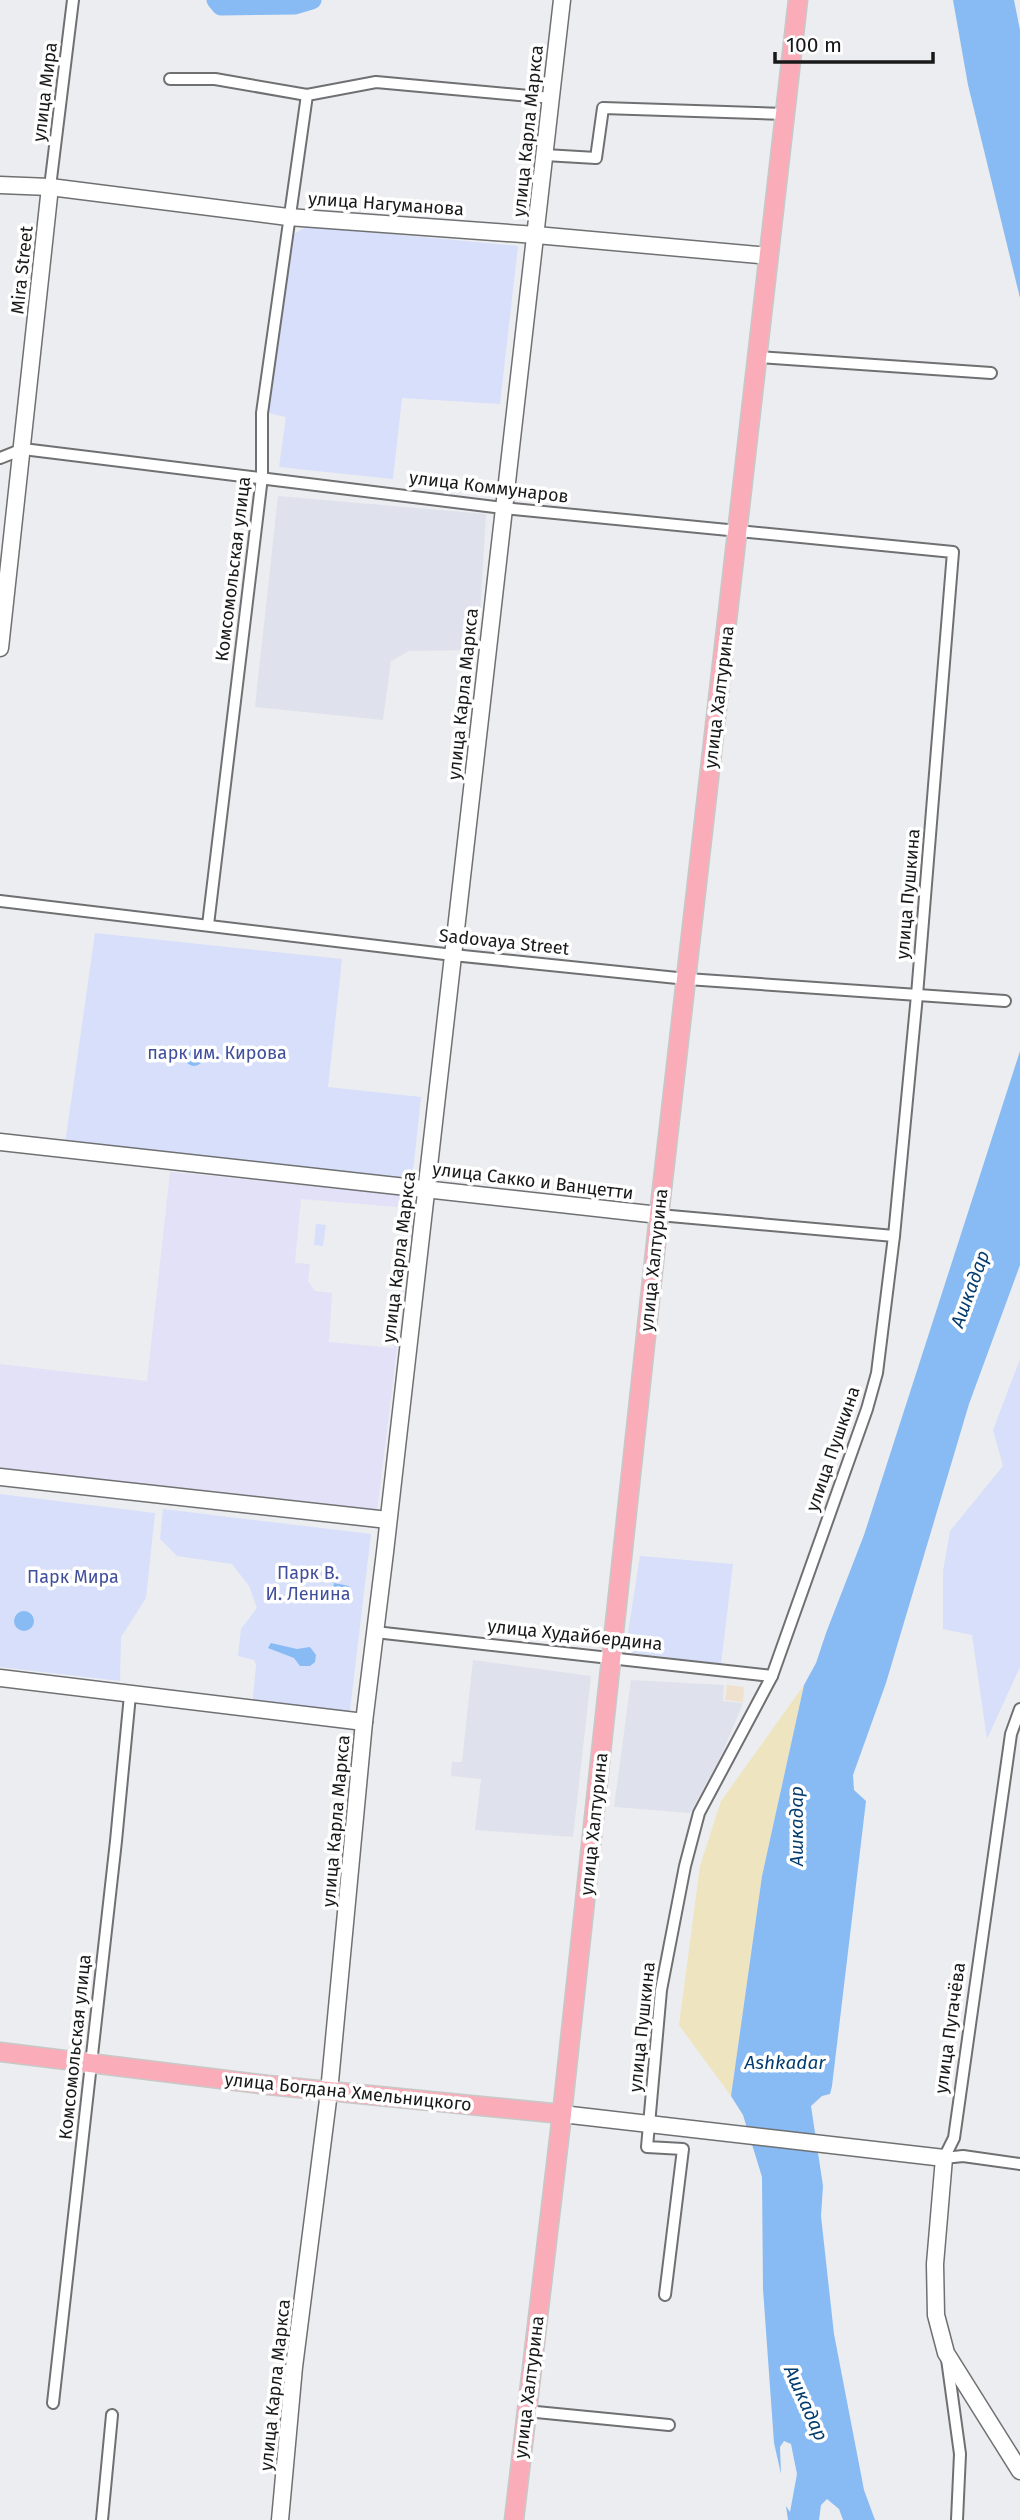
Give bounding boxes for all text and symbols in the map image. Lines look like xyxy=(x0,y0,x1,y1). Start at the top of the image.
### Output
scale bar xyxy=(775,21,932,65)
text: 100 m xyxy=(786,32,842,58)
street label: улица Мира xyxy=(28,41,62,143)
street label: улица Карла Маркса xyxy=(508,44,548,218)
street label: улица Нагуманова xyxy=(307,188,465,220)
street label: Mira Street xyxy=(6,224,38,315)
street label: улица Коммунаров xyxy=(408,466,570,508)
street label: Комсомольская улица xyxy=(211,475,255,663)
street label: улица Карла Маркса xyxy=(443,607,483,781)
street label: улица Халтурина xyxy=(699,624,739,770)
street label: улица Пушкина xyxy=(891,828,925,960)
street label: Sadovaya Street xyxy=(438,924,571,960)
park label: парк им. Кирова xyxy=(147,1042,287,1064)
street label: улица Сакко и Ванцетти xyxy=(431,1158,635,1204)
street label: улица Карла Маркса xyxy=(378,1170,420,1344)
street label: улица Халтурина xyxy=(636,1187,672,1333)
water label: Ашкадар xyxy=(945,1247,995,1332)
street label: улица Пушкина xyxy=(801,1384,865,1514)
park label: Парк В. И. Ленина xyxy=(266,1562,351,1605)
park label: Парк Мира xyxy=(27,1566,119,1588)
street label: улица Худайбердина xyxy=(486,1615,664,1655)
street label: улица Карла Маркса xyxy=(318,1734,354,1908)
street label: улица Халтурина xyxy=(576,1751,612,1897)
water label: Ашкадар xyxy=(785,1786,808,1867)
street label: Комсомольская улица xyxy=(54,1953,96,2141)
street label: улица Пушкина xyxy=(624,1961,660,2093)
street label: улица Пугачёва xyxy=(930,1961,970,2095)
water label: Ashkadar xyxy=(744,2051,826,2074)
street label: улица Богдана Хмельницкого xyxy=(223,2068,473,2116)
street label: улица Карла Маркса xyxy=(255,2298,295,2472)
street label: улица Халтурина xyxy=(509,2314,549,2460)
water label: Ашкадар xyxy=(779,2361,833,2444)

